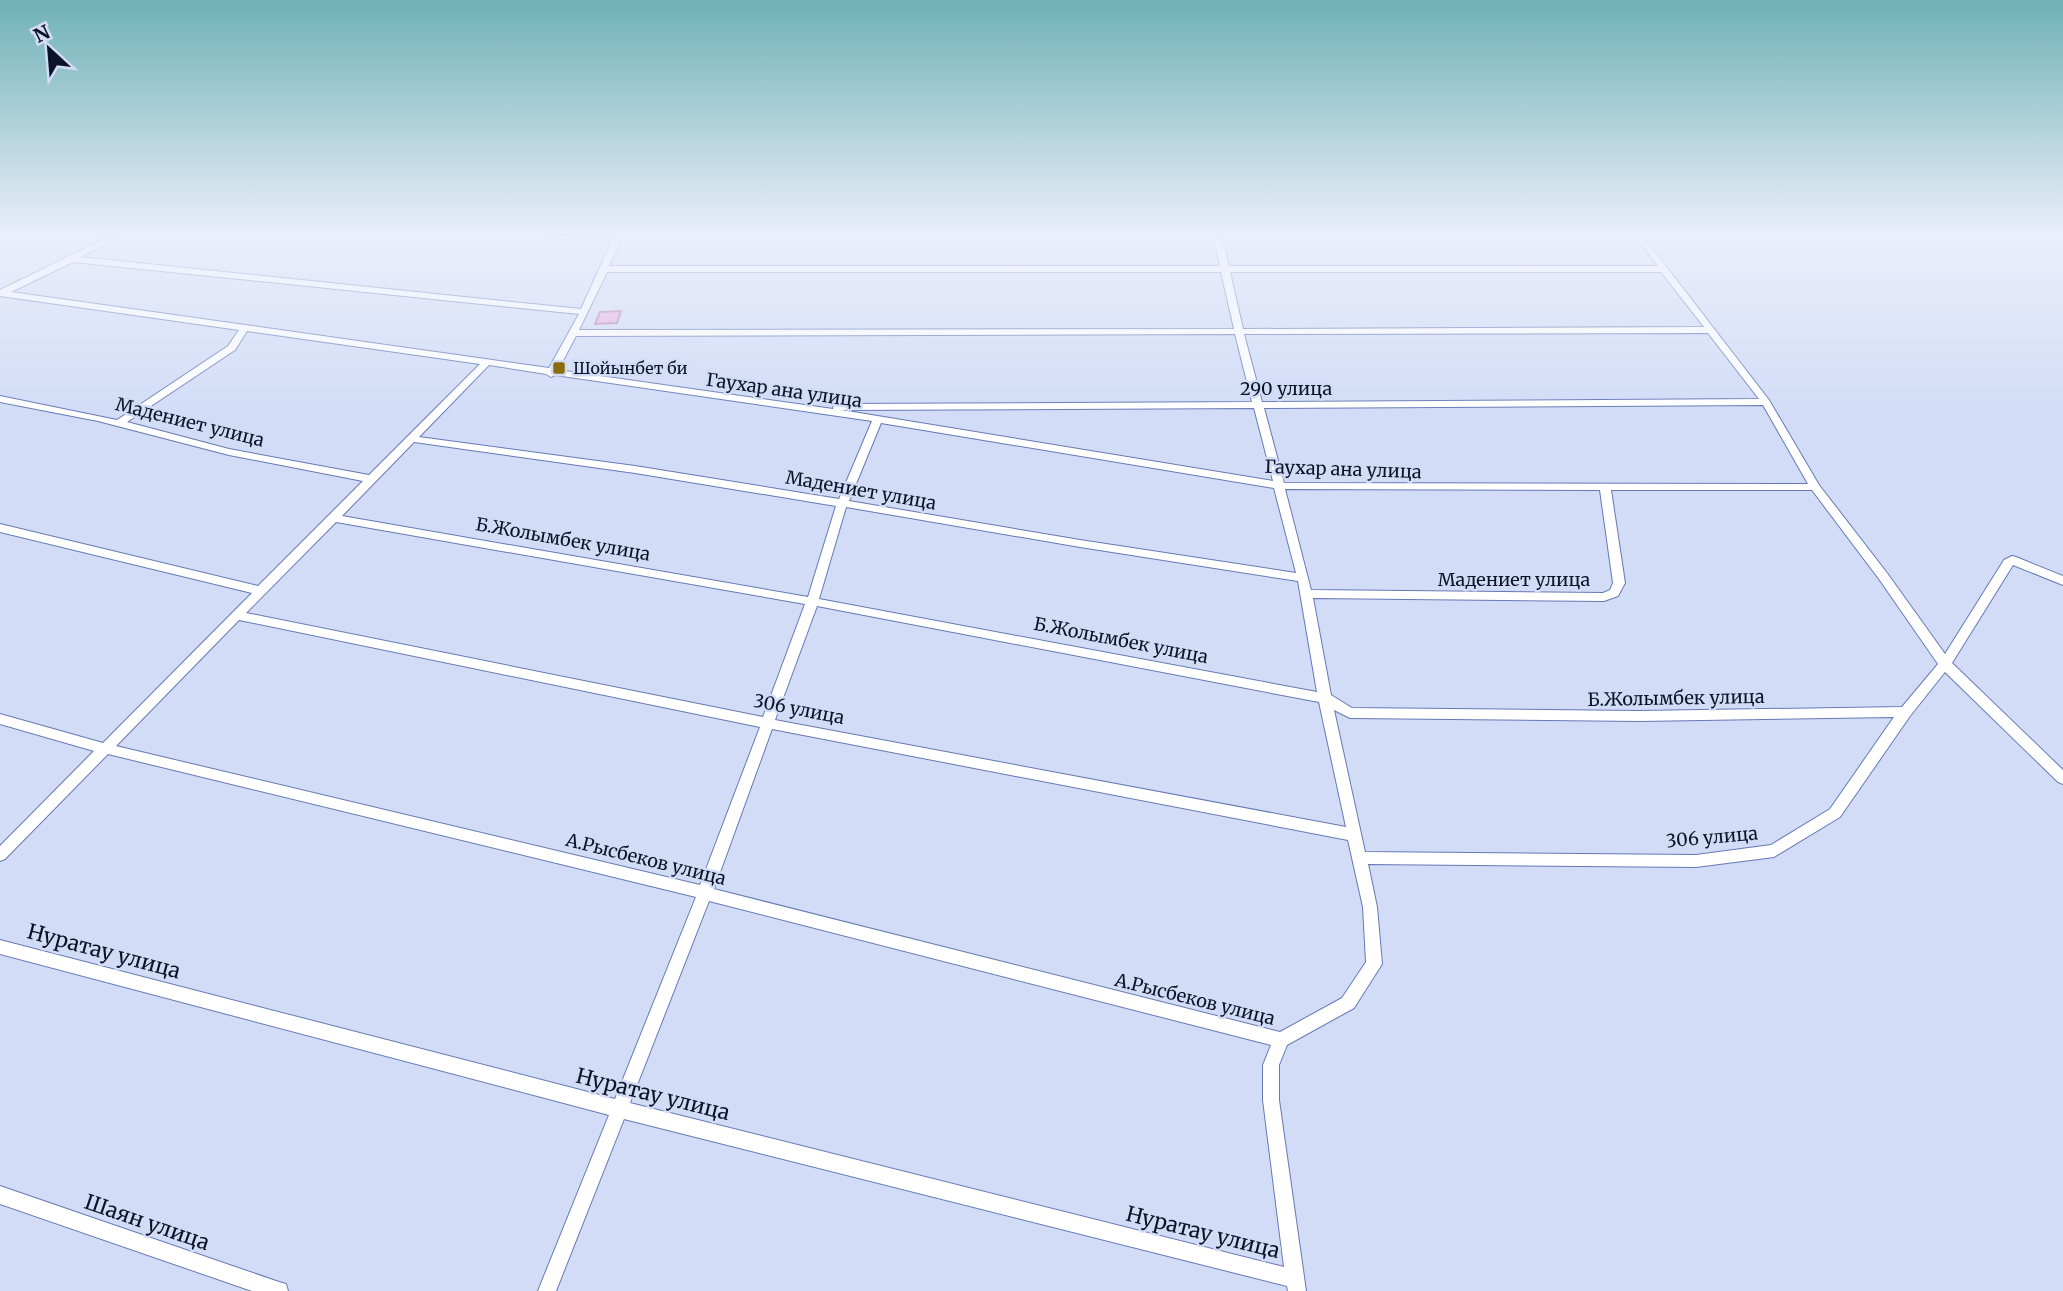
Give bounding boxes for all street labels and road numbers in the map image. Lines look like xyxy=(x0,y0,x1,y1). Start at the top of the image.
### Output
street label: Гаухар ана улица xyxy=(704,368,864,412)
street label: 290 улица xyxy=(1240,377,1332,400)
street label: Мадениет улица xyxy=(113,392,267,452)
street label: Гаухар ана улица xyxy=(1264,455,1422,483)
street label: Мадениет улица xyxy=(784,465,938,515)
street label: Б.Жолымбек улица xyxy=(474,512,653,566)
street label: Мадениет улица xyxy=(1438,568,1591,591)
street label: Б.Жолымбек улица xyxy=(1032,612,1210,668)
street label: Б.Жолымбек улица xyxy=(1587,685,1765,711)
street label: 306 улица xyxy=(752,689,847,729)
street label: 306 улица xyxy=(1665,822,1759,852)
street label: А.Рысбеков улица xyxy=(563,828,729,890)
street label: Нуратау улица xyxy=(24,918,184,984)
street label: А.Рысбеков улица xyxy=(1112,968,1278,1030)
street label: Нуратау улица xyxy=(573,1062,733,1126)
street label: Шаян улица xyxy=(81,1188,213,1256)
street label: Нуратау улица xyxy=(1123,1200,1283,1264)

